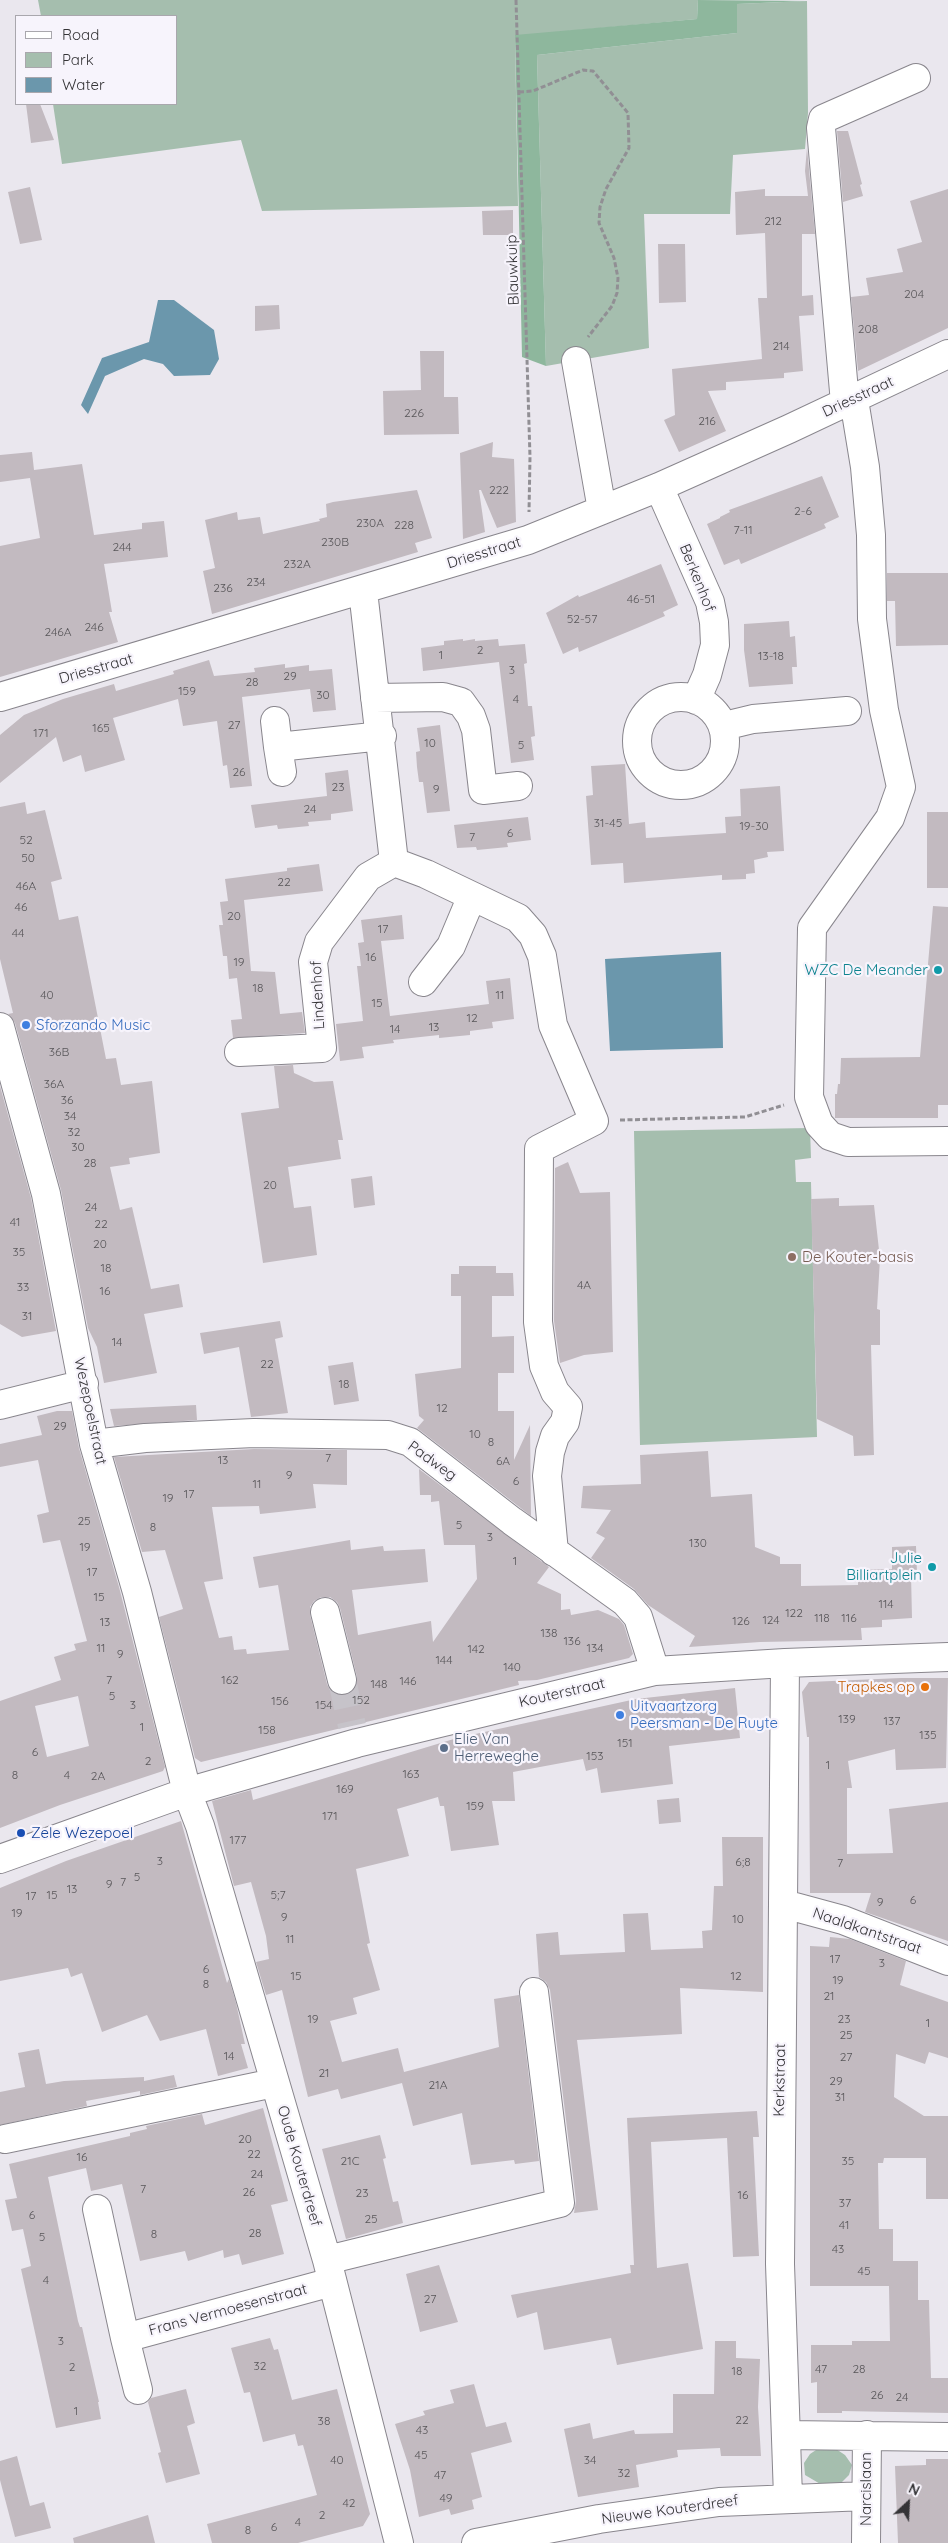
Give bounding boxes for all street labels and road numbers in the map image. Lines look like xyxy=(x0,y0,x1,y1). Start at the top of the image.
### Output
street label: Blauwkuip xyxy=(503,234,523,306)
street label: Driesstraat xyxy=(820,373,896,421)
street label: Driesstraat xyxy=(445,533,523,573)
street label: Berkenhof xyxy=(675,541,719,615)
street label: Driesstraat xyxy=(57,650,135,688)
street label: Lindenhof xyxy=(307,960,329,1030)
street label: Wezepoelstraat xyxy=(70,1356,110,1466)
street label: Padweg xyxy=(404,1437,460,1485)
street label: Kouterstraat xyxy=(517,1674,607,1712)
street label: Naaldkantstraat xyxy=(810,1904,924,1958)
street label: Kerkstraat xyxy=(770,2043,790,2117)
street label: Oude Kouterdreef xyxy=(273,2103,325,2229)
street label: Frans Vermoesenstraat xyxy=(147,2280,309,2340)
street label: Narcislaan xyxy=(857,2452,875,2526)
street label: Nieuwe Kouterdreef xyxy=(600,2491,740,2529)

